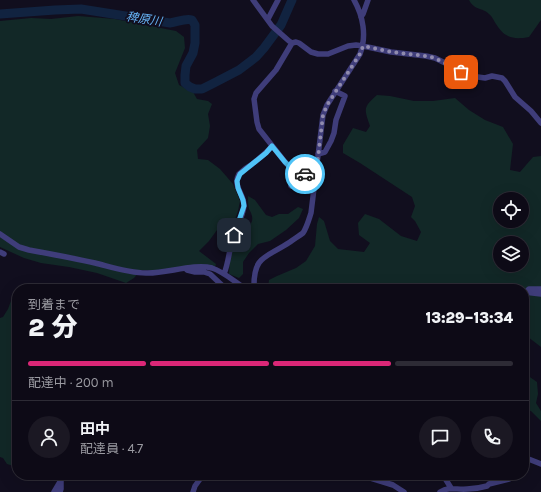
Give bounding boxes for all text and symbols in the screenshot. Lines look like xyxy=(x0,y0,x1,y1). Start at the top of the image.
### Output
water label: 稗原川 xyxy=(125,9,165,29)
pin xyxy=(444,55,478,89)
icon: bag xyxy=(450,61,472,83)
courier xyxy=(285,154,325,194)
icon: car xyxy=(294,163,316,185)
map controls xyxy=(493,192,529,272)
button: locate xyxy=(493,192,529,228)
pin xyxy=(217,218,251,252)
icon: home xyxy=(223,224,245,246)
button: layers xyxy=(493,236,529,272)
text: 到着まで xyxy=(28,297,80,312)
text: 13:29–13:34 xyxy=(425,309,513,327)
text: 2 分 xyxy=(28,312,77,343)
text: 配達中 · 200 m xyxy=(28,375,114,390)
button: person xyxy=(28,416,70,458)
button: chat xyxy=(419,416,461,458)
button: phone xyxy=(471,416,513,458)
text: 田中 xyxy=(80,420,110,438)
text: 配達員 · 4.7 xyxy=(80,441,143,456)

